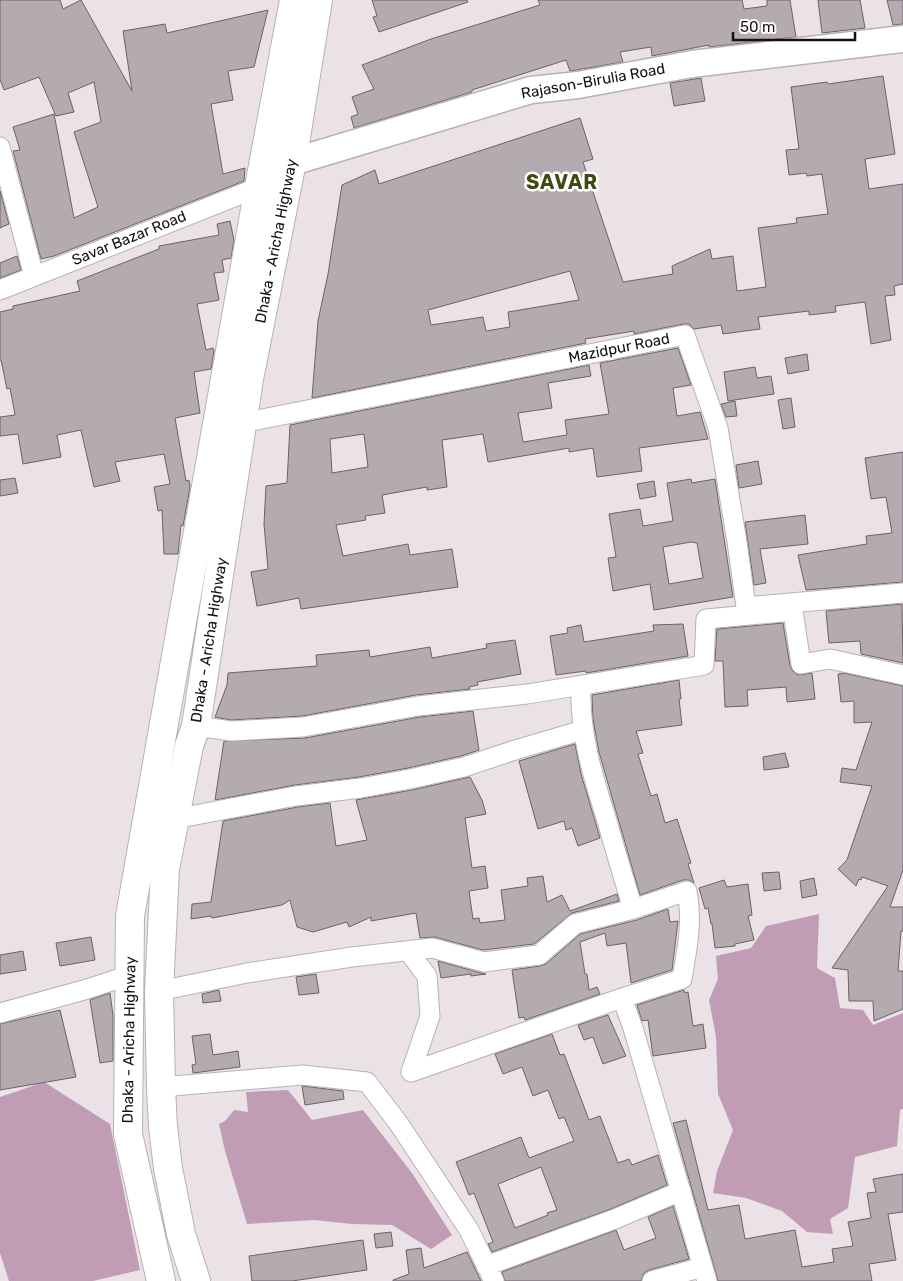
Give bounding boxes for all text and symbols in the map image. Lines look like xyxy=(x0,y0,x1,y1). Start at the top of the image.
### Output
scale bar xyxy=(733,10,856,42)
text: 50 m xyxy=(740,18,775,36)
street label: Rajason-Birulia Road xyxy=(520,59,666,103)
street label: Dhaka - Aricha Highway xyxy=(251,157,301,325)
district label: SAVAR xyxy=(526,170,598,194)
street label: Savar Bazar Road xyxy=(69,207,189,269)
street label: Mazidpur Road xyxy=(567,329,671,367)
street label: Dhaka - Aricha Highway xyxy=(187,556,231,724)
street label: Dhaka - Aricha Highway xyxy=(119,956,139,1124)

